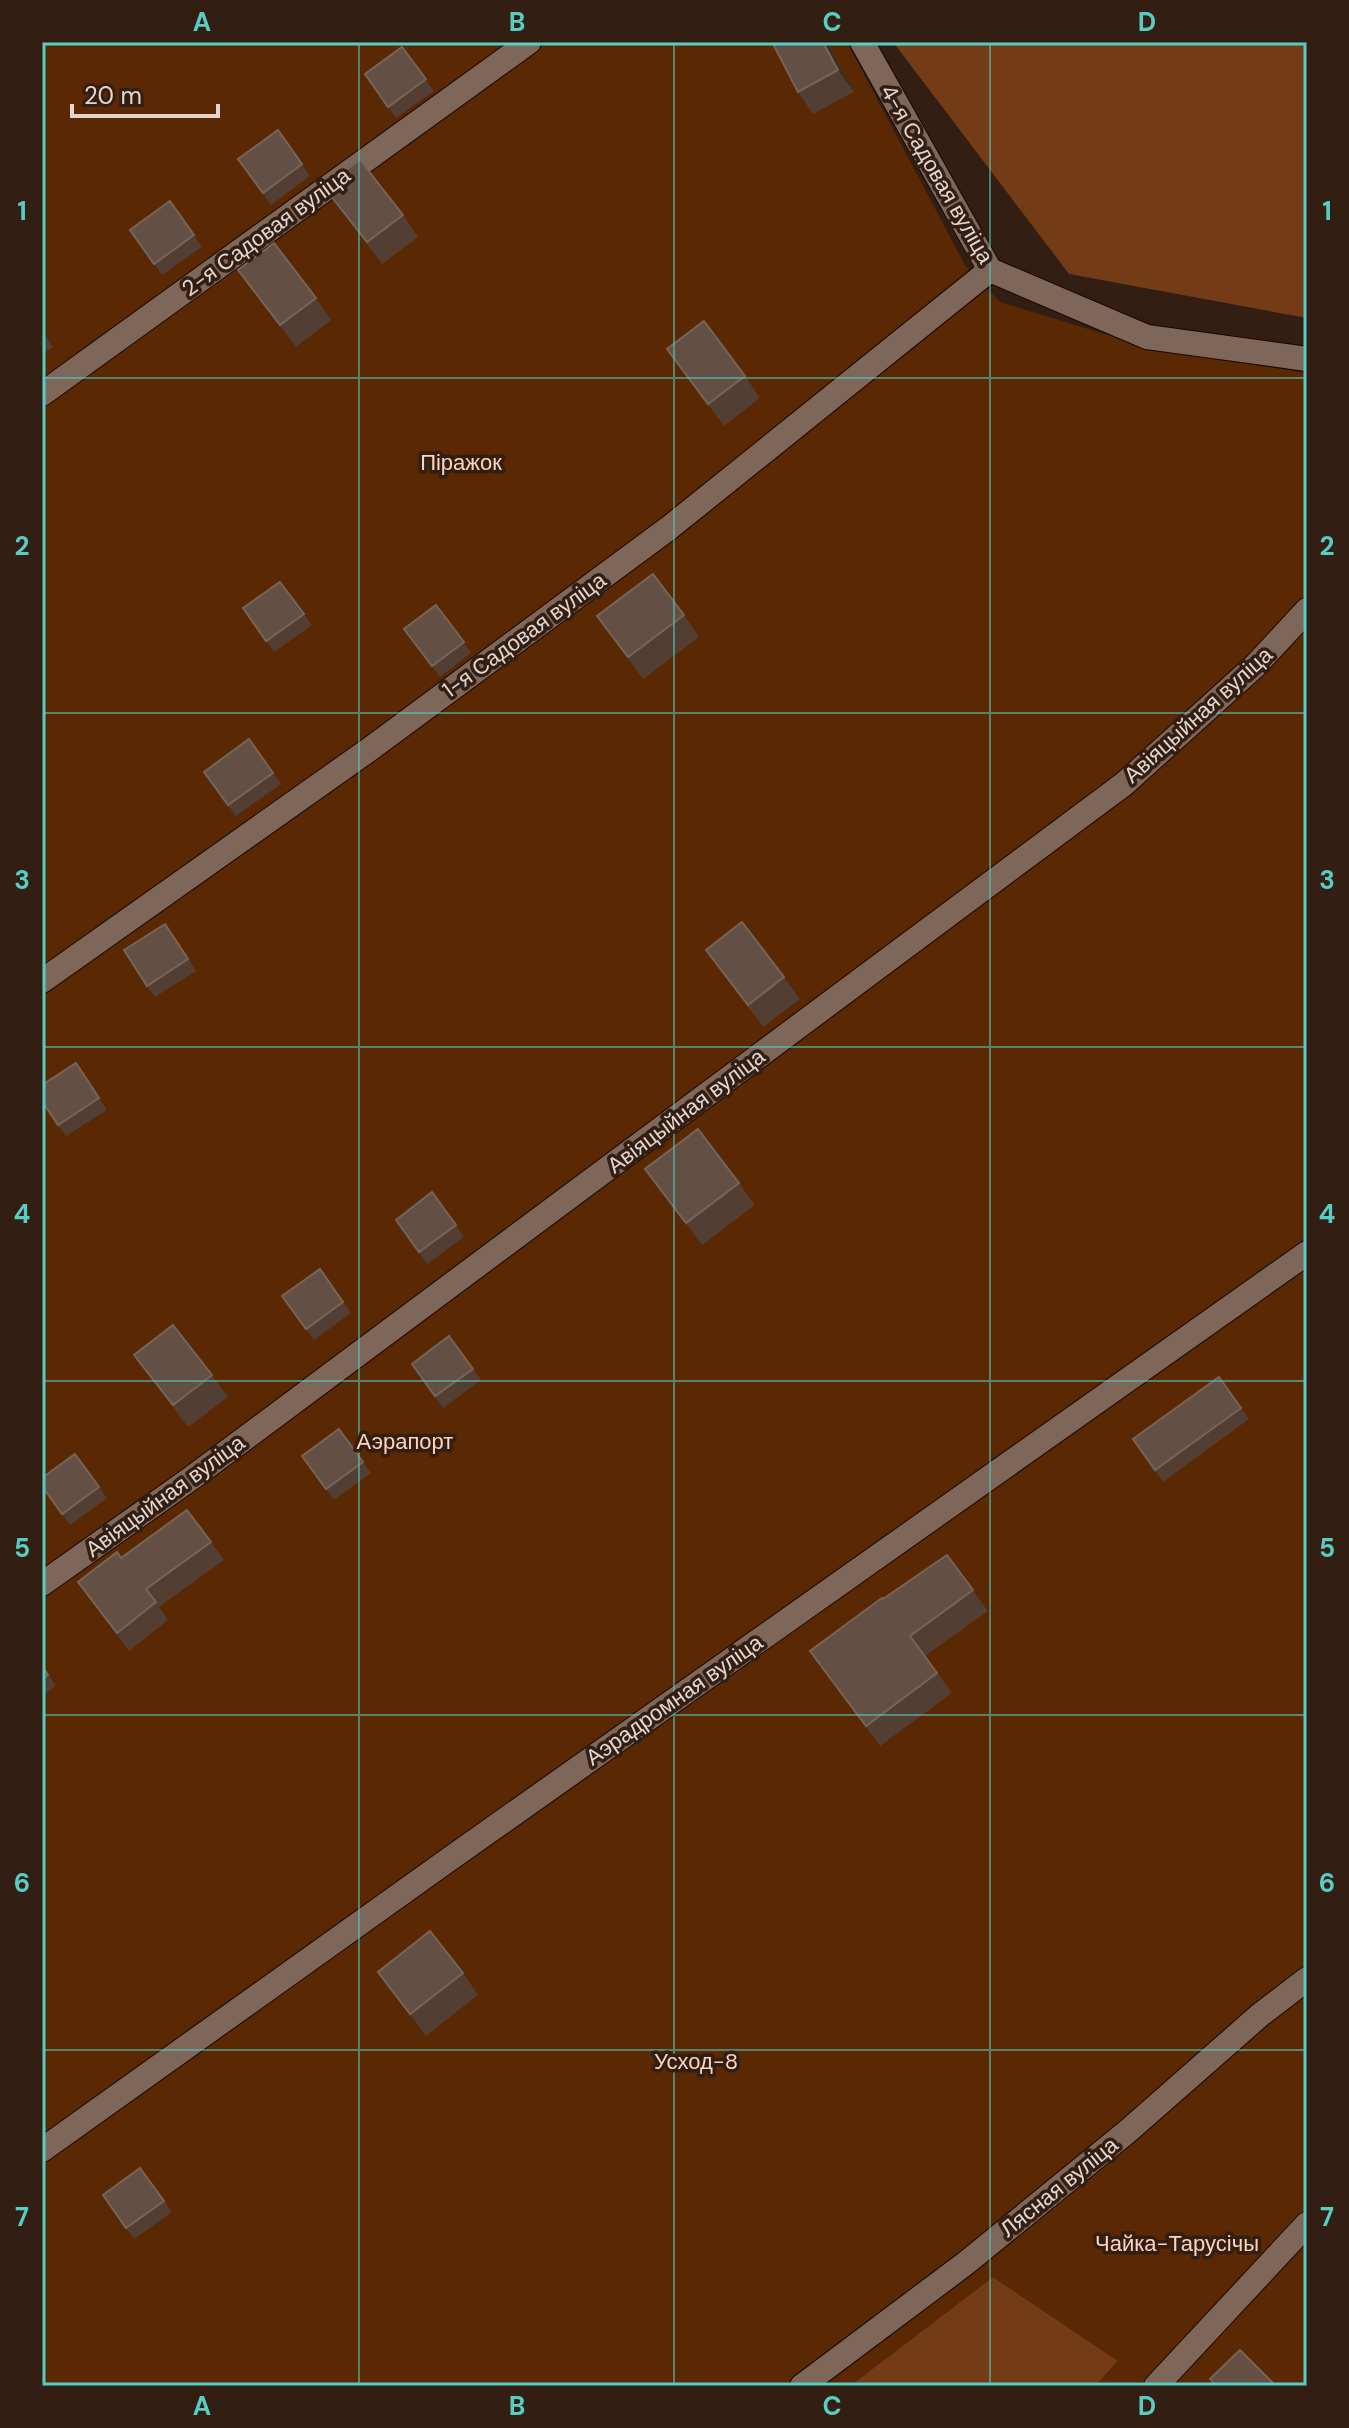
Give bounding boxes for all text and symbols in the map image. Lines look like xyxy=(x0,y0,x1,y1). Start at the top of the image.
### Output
text: A xyxy=(193,5,211,39)
text: B xyxy=(509,5,525,39)
text: C xyxy=(822,5,842,39)
text: D xyxy=(1138,5,1156,39)
scale bar xyxy=(72,68,218,118)
street label: 4-я Садовая вуліца xyxy=(874,79,1000,269)
text: 20 m xyxy=(84,80,142,111)
street label: 2-я Садовая вуліца xyxy=(176,161,357,303)
text: 1 xyxy=(17,194,27,228)
text: 1 xyxy=(1322,194,1332,228)
park label: Піражок xyxy=(420,448,502,477)
text: 2 xyxy=(14,529,30,563)
text: 2 xyxy=(1319,529,1335,563)
street label: 1-я Садовая вуліца xyxy=(436,565,612,704)
street label: Авіяцыйная вуліца xyxy=(1118,640,1279,789)
text: 3 xyxy=(14,863,30,897)
text: 3 xyxy=(1319,863,1335,897)
street label: Авіяцыйная вуліца xyxy=(601,1042,771,1180)
text: 4 xyxy=(14,1197,30,1231)
text: 4 xyxy=(1319,1197,1335,1231)
park label: Аэрапорт xyxy=(357,1427,453,1456)
street label: Авіяцыйная вуліца xyxy=(80,1428,251,1564)
text: 5 xyxy=(14,1531,30,1565)
text: 5 xyxy=(1319,1531,1335,1565)
street label: Аэрадромная вуліца xyxy=(580,1628,769,1772)
text: 6 xyxy=(14,1866,30,1900)
text: 6 xyxy=(1319,1866,1335,1900)
park label: Усход-8 xyxy=(654,2047,738,2076)
street label: Лясная вуліца xyxy=(994,2130,1125,2244)
text: 7 xyxy=(15,2200,29,2234)
text: 7 xyxy=(1320,2200,1334,2234)
park label: Чайка-Тарусічы xyxy=(1095,2229,1259,2258)
text: A xyxy=(193,2389,211,2423)
text: B xyxy=(509,2389,525,2423)
text: C xyxy=(822,2389,842,2423)
text: D xyxy=(1138,2389,1156,2423)

